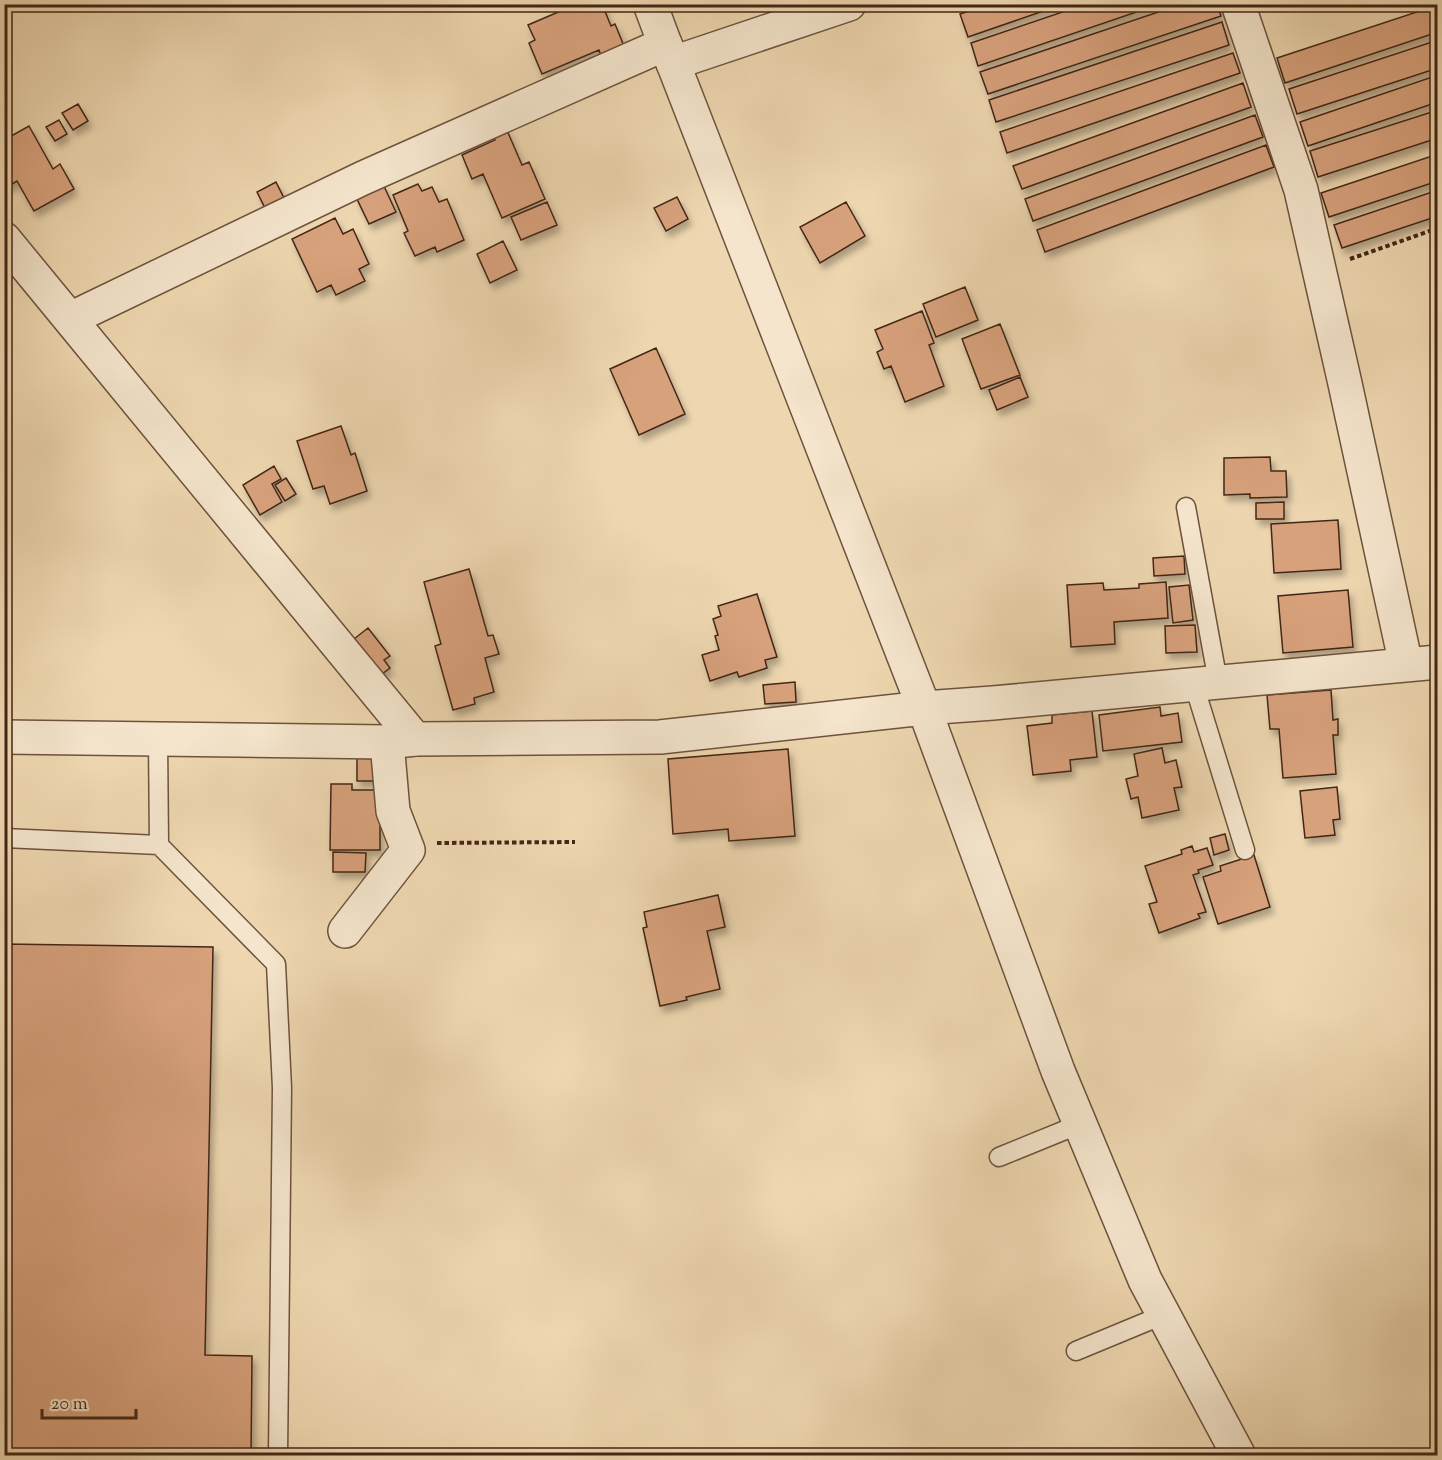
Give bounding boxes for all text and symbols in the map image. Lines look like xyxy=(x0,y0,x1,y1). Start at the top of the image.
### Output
scale bar xyxy=(42,1382,136,1420)
text: 20 m xyxy=(51,1392,88,1418)

